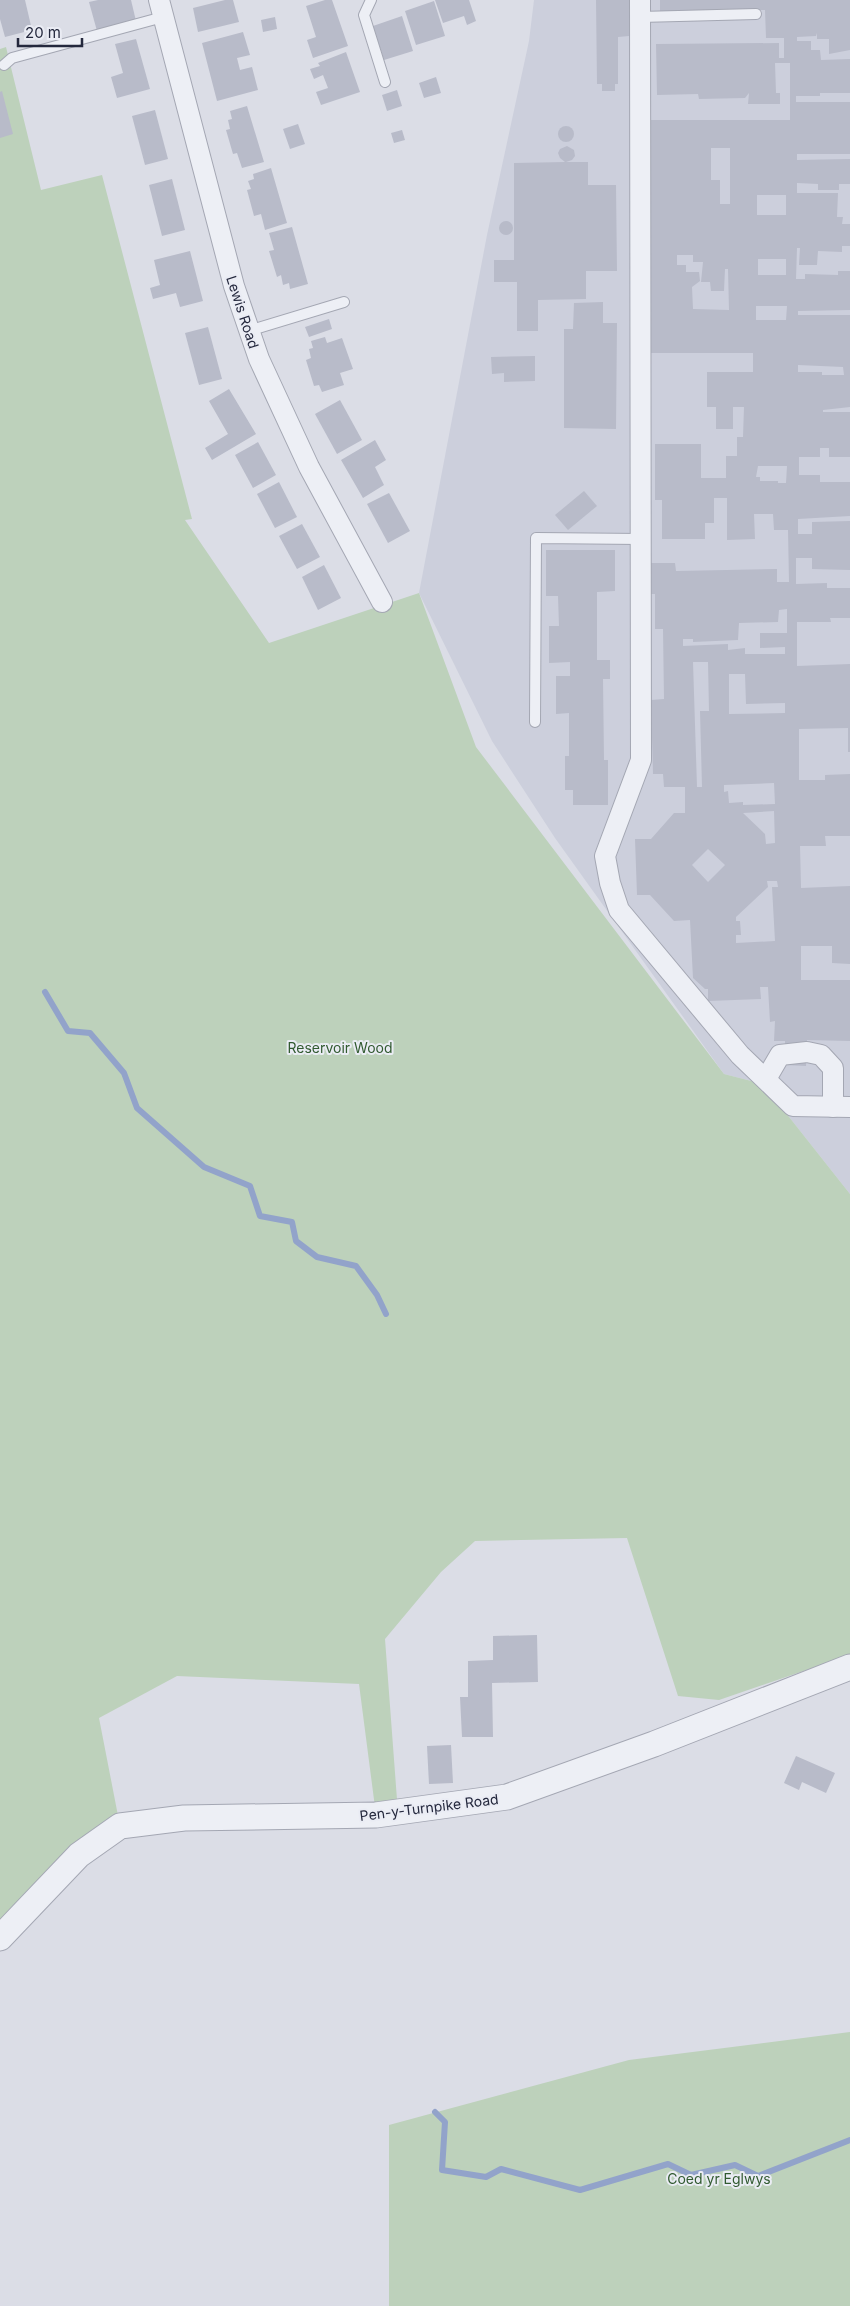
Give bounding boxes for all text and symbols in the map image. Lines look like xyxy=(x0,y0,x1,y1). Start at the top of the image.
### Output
scale bar xyxy=(18,15,81,47)
text: 20 m xyxy=(25,23,61,42)
street label: Lewis Road xyxy=(223,273,263,351)
park label: Reservoir Wood xyxy=(287,1039,393,1056)
street label: Pen-y-Turnpike Road xyxy=(359,1790,499,1824)
park label: Coed yr Eglwys xyxy=(667,2170,771,2187)

